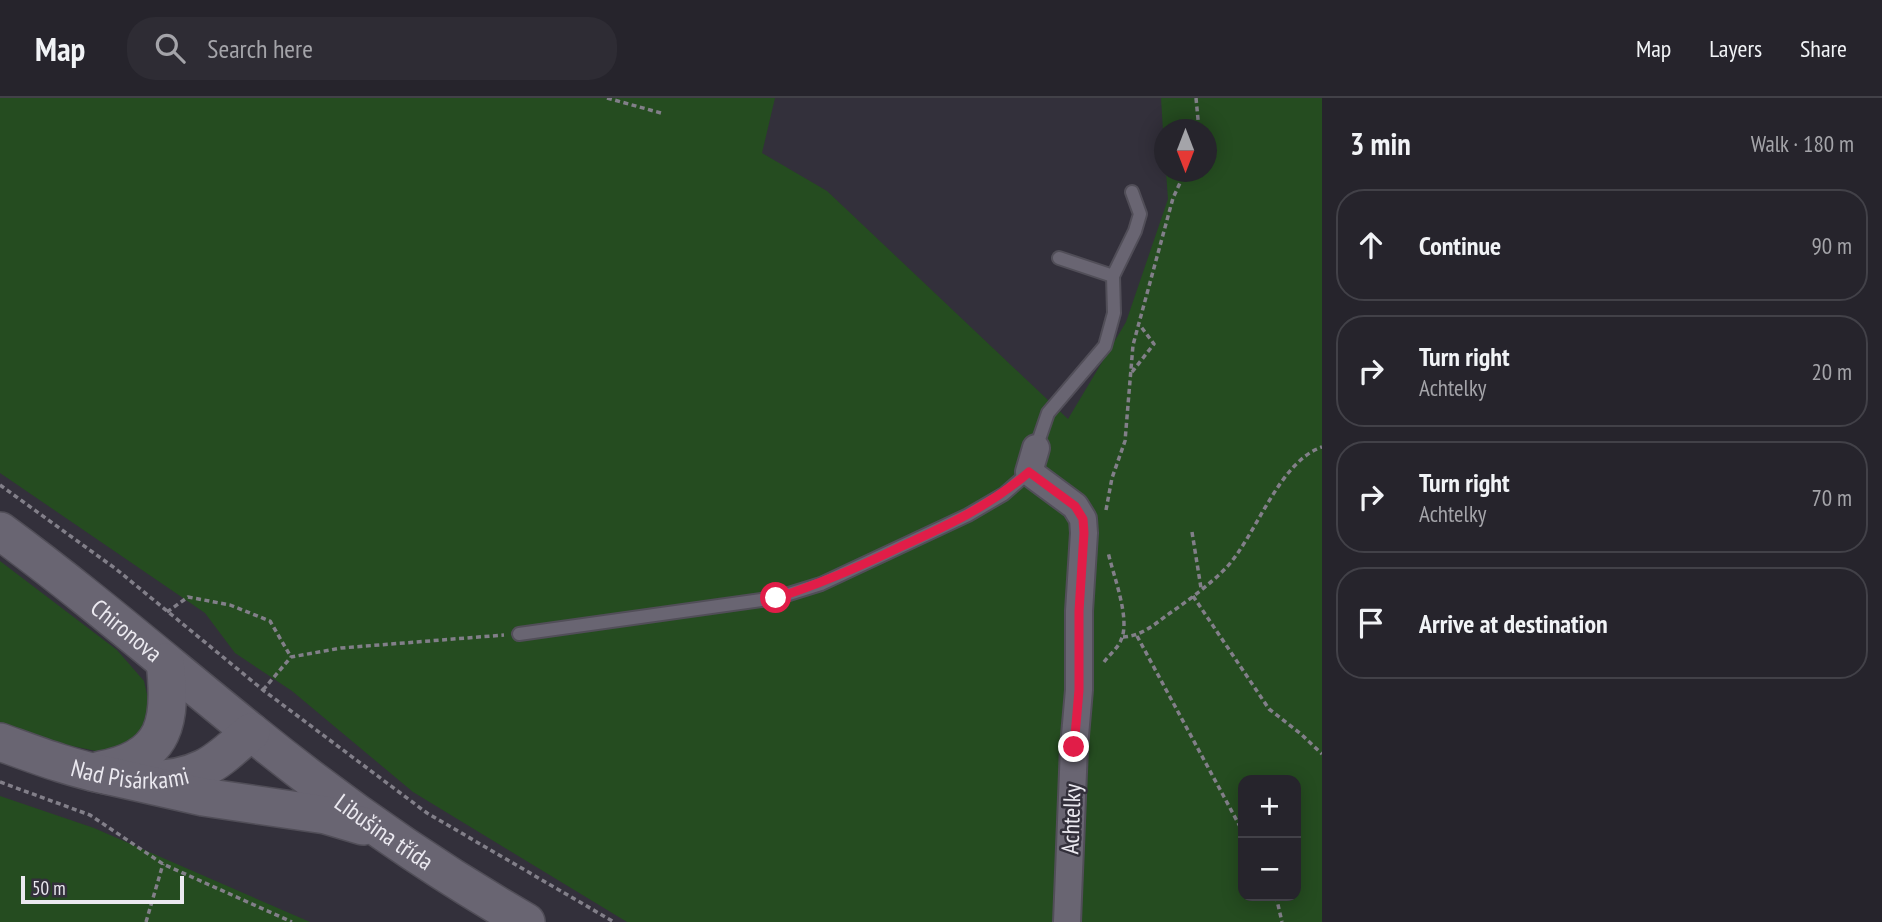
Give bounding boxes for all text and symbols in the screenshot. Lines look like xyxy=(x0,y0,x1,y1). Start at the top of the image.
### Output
search box xyxy=(127,17,617,80)
text: Map xyxy=(35,27,85,70)
icon: search xyxy=(151,29,189,67)
text: Search here xyxy=(207,32,313,65)
text: Map xyxy=(1636,33,1671,64)
text: Layers xyxy=(1709,33,1762,64)
text: Share xyxy=(1800,33,1847,64)
north arrow xyxy=(1154,119,1217,182)
text: 3 min xyxy=(1350,124,1411,163)
text: Walk · 180 m xyxy=(1751,129,1854,158)
icon: ahead xyxy=(1352,226,1390,264)
text: Continue xyxy=(1419,229,1501,262)
text: 90 m xyxy=(1811,231,1852,260)
text: Turn right xyxy=(1419,340,1510,373)
icon: right xyxy=(1352,352,1390,390)
text: 20 m xyxy=(1811,357,1852,386)
text: Achtelky xyxy=(1419,373,1487,402)
text: Turn right xyxy=(1419,466,1510,499)
icon: right xyxy=(1352,478,1390,516)
text: 70 m xyxy=(1811,483,1852,512)
text: Achtelky xyxy=(1419,499,1487,528)
route start xyxy=(760,582,791,613)
street label: Chironova xyxy=(85,592,169,669)
icon: arrive xyxy=(1352,604,1390,642)
text: Arrive at destination xyxy=(1419,607,1608,640)
route end xyxy=(1058,731,1089,762)
street label: Nad Pisárkami xyxy=(68,752,192,795)
map controls xyxy=(1238,775,1301,901)
button: + xyxy=(1238,775,1301,838)
street label: Achtelky xyxy=(1054,783,1088,855)
street label: Libušina třída xyxy=(329,787,439,877)
button: − xyxy=(1238,838,1301,901)
scale bar xyxy=(21,873,184,905)
text: 50 m xyxy=(32,876,66,900)

